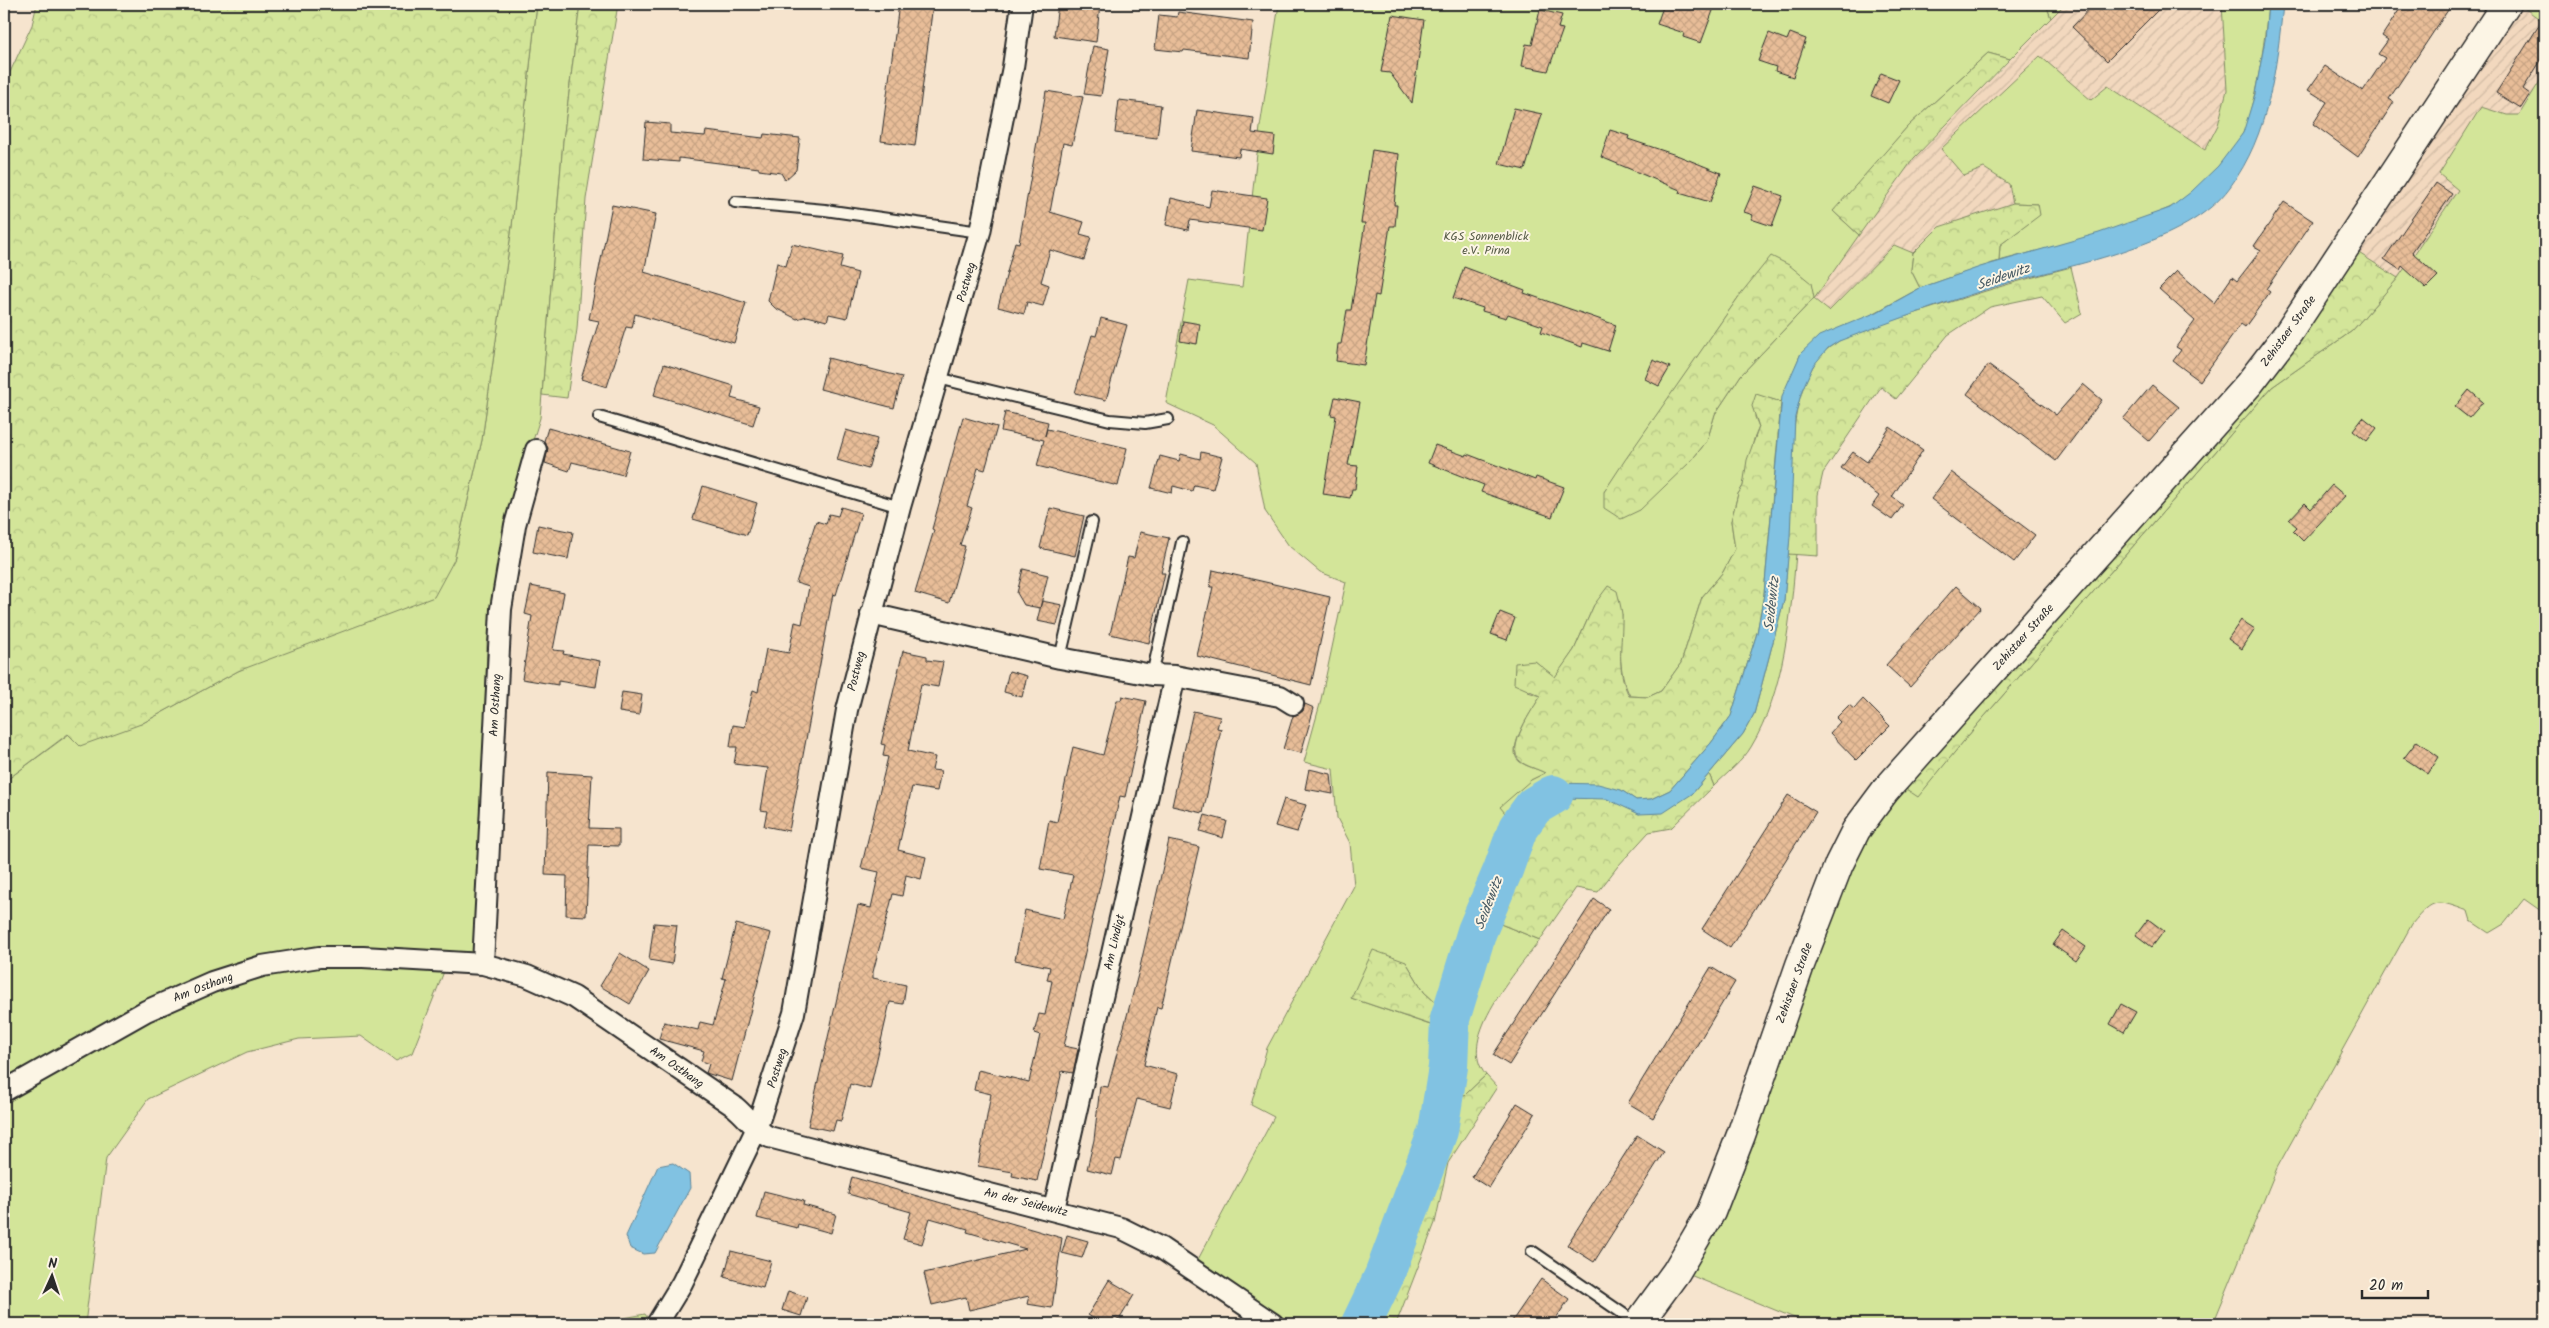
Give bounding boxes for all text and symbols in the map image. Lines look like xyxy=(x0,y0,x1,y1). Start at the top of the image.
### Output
park label: KGS Sonnenblick e.V. Pirna xyxy=(1443,227,1529,260)
water label: Seidewitz xyxy=(1974,257,2034,296)
street label: Postweg xyxy=(952,260,981,304)
street label: Zehistaer Straße xyxy=(2256,291,2321,371)
water label: Seidewitz xyxy=(1758,574,1786,632)
street label: Zehistaer Straße xyxy=(1988,599,2059,675)
street label: Postweg xyxy=(842,649,871,693)
street label: Am Osthang xyxy=(484,673,507,737)
water label: Seidewitz xyxy=(1469,872,1510,933)
street label: Am Lindigt xyxy=(1099,912,1130,972)
street label: Zehistaer Straße xyxy=(1771,940,1818,1026)
street label: Am Osthang xyxy=(170,967,236,1008)
street label: Am Osthang xyxy=(645,1042,708,1093)
street label: Postweg xyxy=(762,1046,793,1090)
street label: An der Seidewitz xyxy=(982,1183,1070,1222)
north arrow xyxy=(28,1250,78,1300)
text: N xyxy=(48,1253,58,1275)
scale bar xyxy=(2362,1268,2428,1300)
text: 20 m xyxy=(2369,1274,2403,1298)

